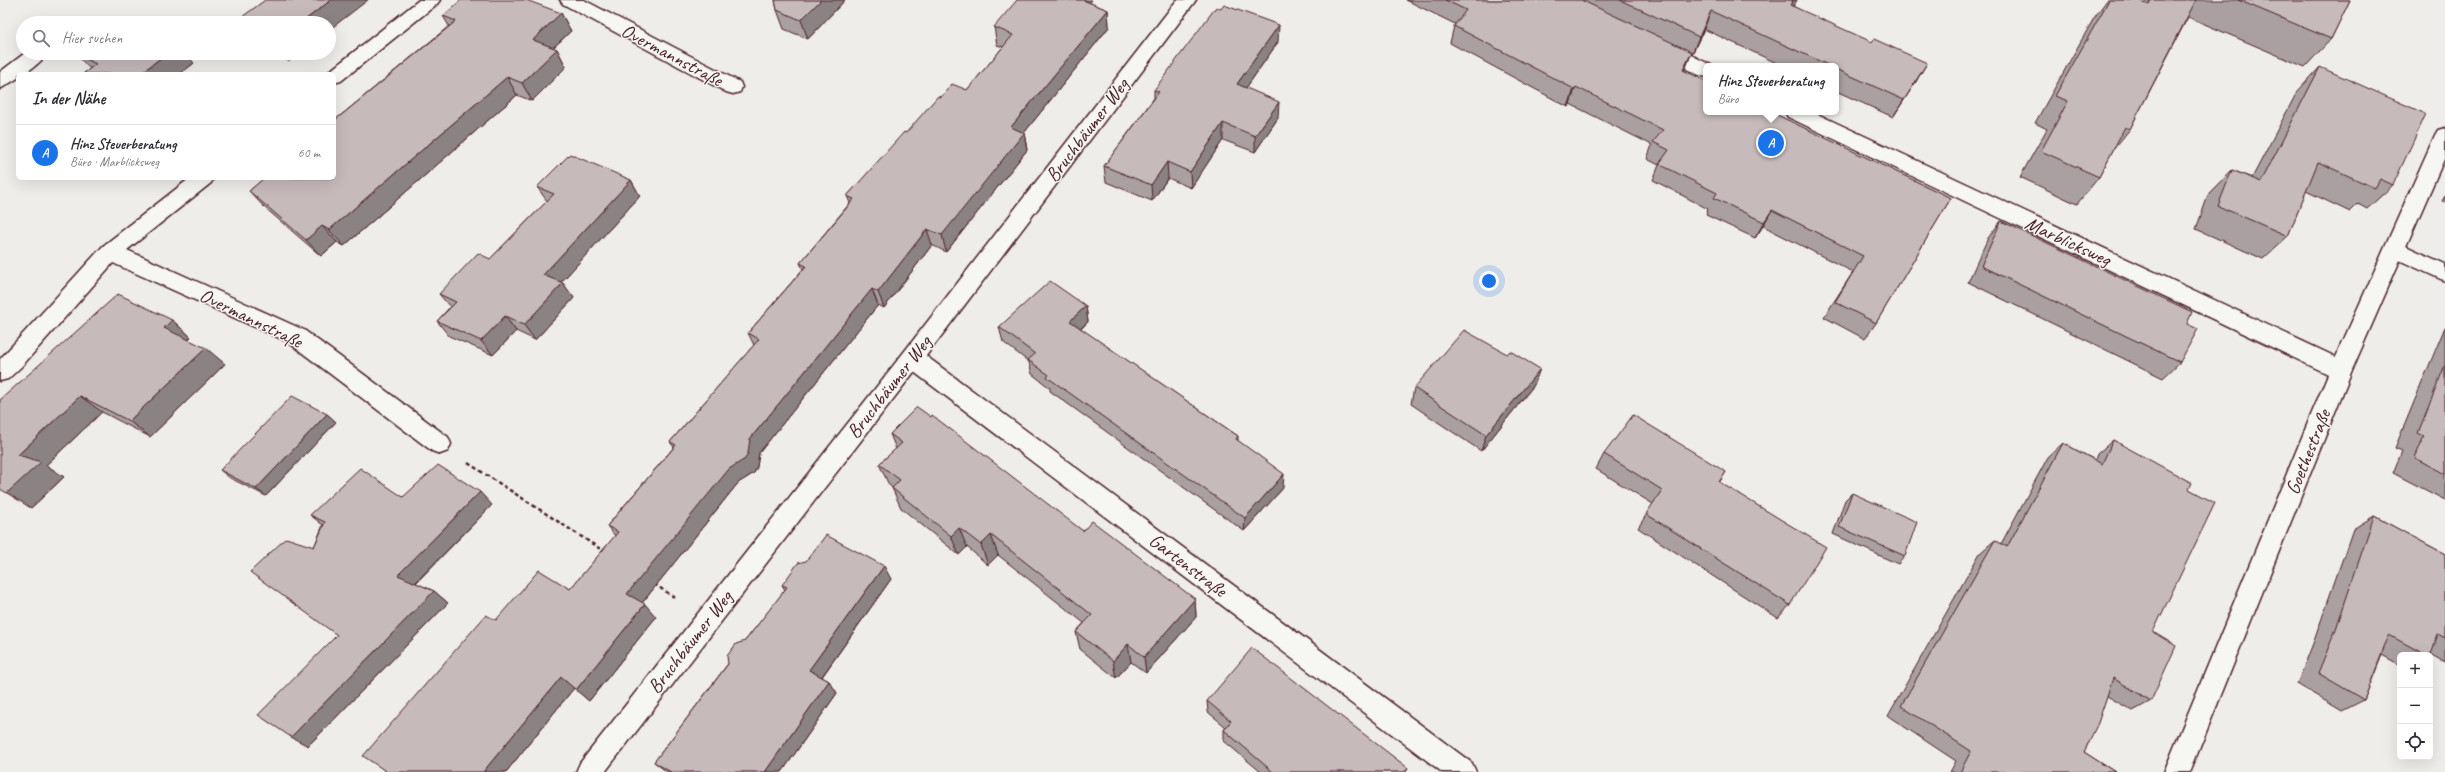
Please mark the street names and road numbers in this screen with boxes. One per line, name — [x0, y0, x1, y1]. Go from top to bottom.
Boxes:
street label: Overmannstraße — [617, 18, 728, 93]
street label: Bruchbäumer Weg — [1040, 72, 1135, 187]
street label: Marblicksweg — [2021, 210, 2116, 272]
street label: Overmannstraße — [195, 282, 308, 354]
street label: Bruchbäumer Weg — [841, 329, 938, 443]
street label: Goethestraße — [2280, 405, 2337, 498]
street label: Gartenstraße — [1144, 528, 1233, 603]
street label: Bruchbäumer Weg — [642, 584, 739, 698]

